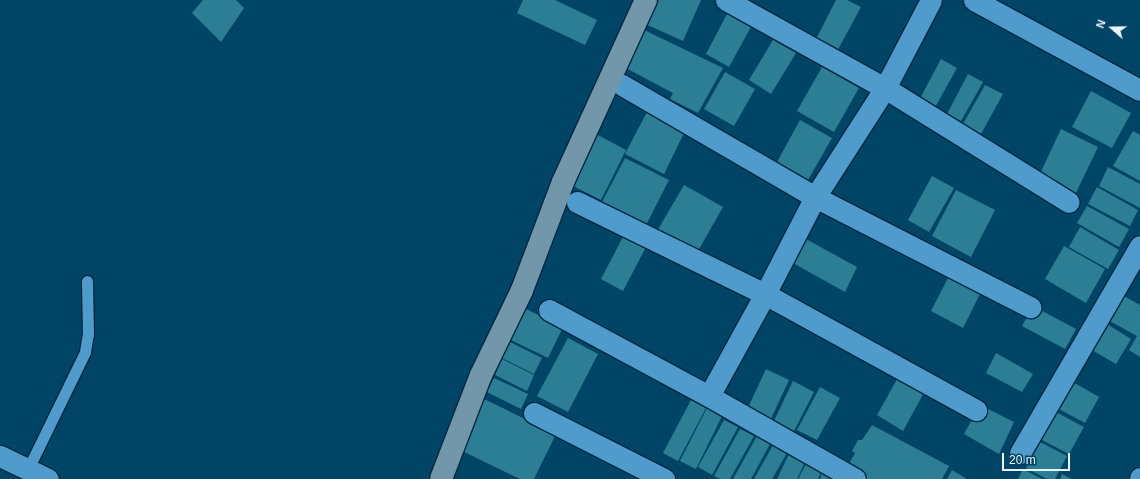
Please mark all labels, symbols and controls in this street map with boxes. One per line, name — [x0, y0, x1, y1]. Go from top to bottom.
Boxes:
north arrow — [1092, 8, 1132, 48]
text: N — [1094, 18, 1108, 30]
scale bar — [1004, 445, 1072, 471]
text: 20 m — [1009, 453, 1036, 467]

